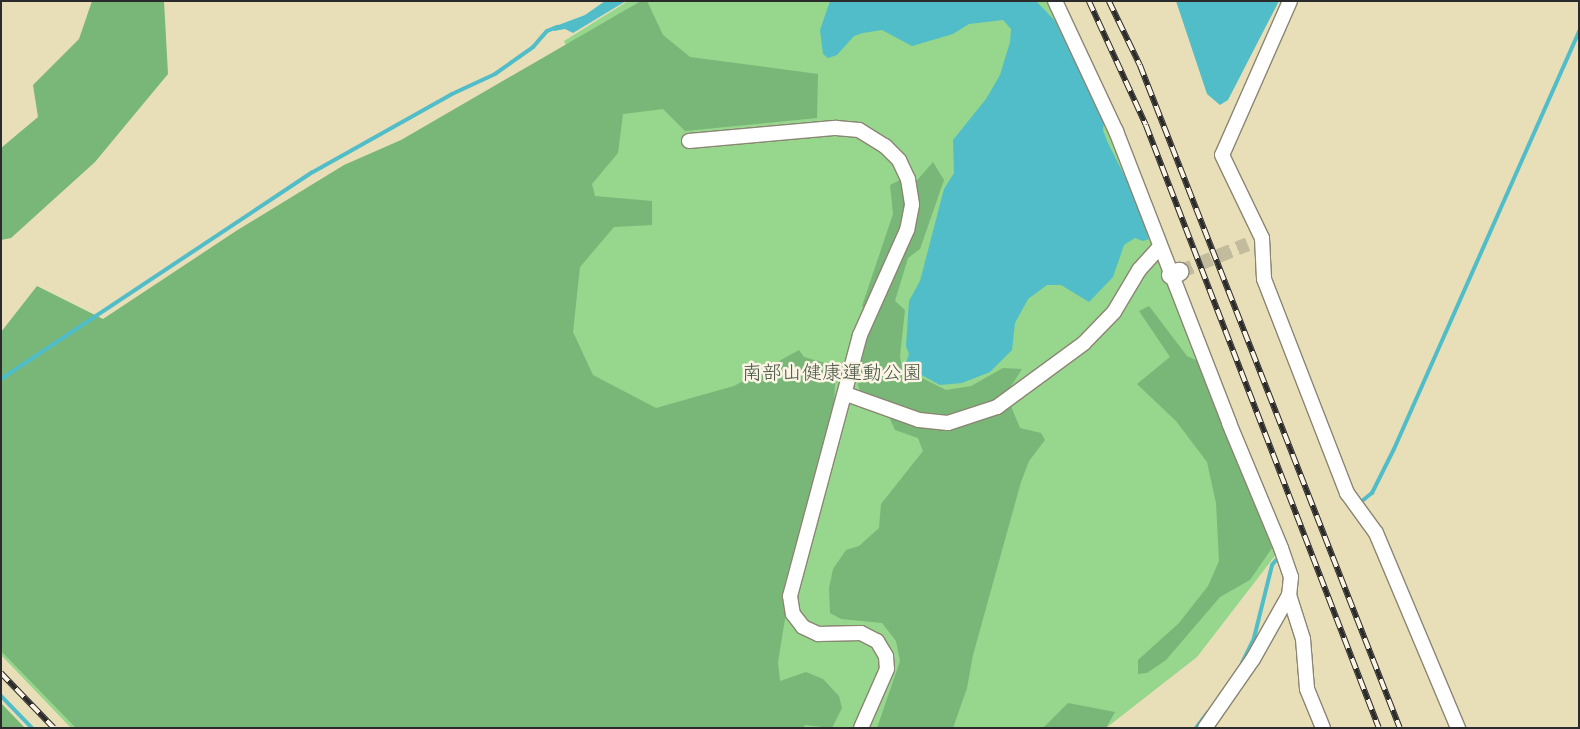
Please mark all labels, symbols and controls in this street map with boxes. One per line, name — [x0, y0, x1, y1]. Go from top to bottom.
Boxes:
park label: 南部山健康運動公園 — [742, 363, 922, 387]

